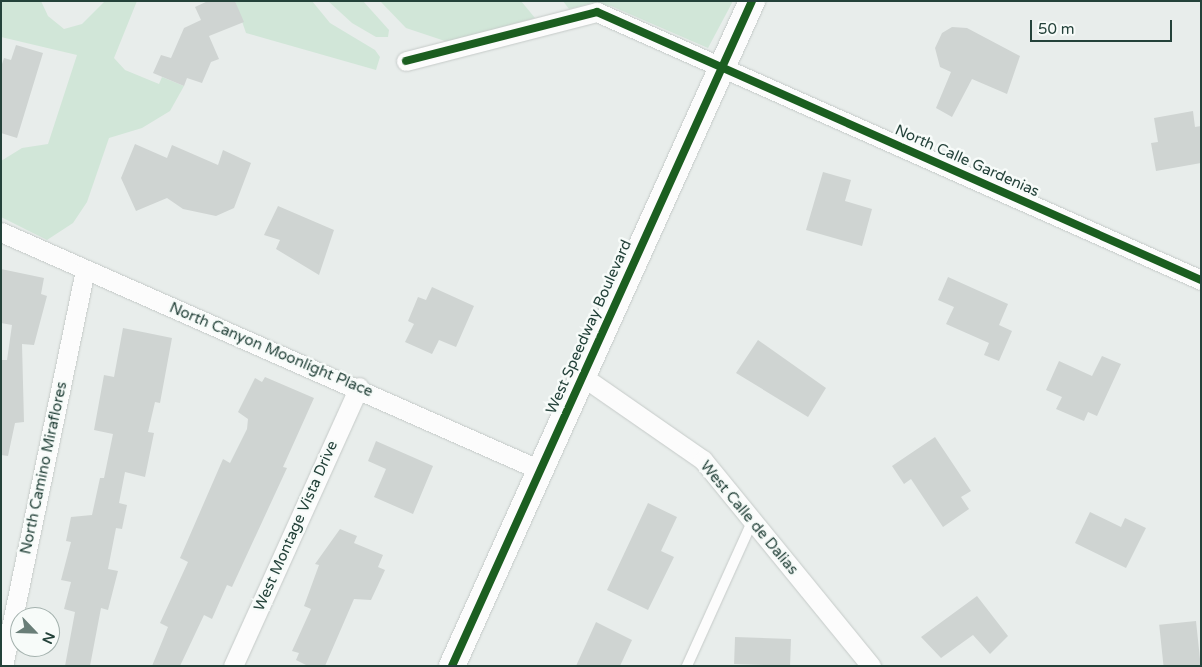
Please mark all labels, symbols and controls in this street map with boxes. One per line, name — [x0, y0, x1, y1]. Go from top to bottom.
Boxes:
scale bar — [1032, 10, 1174, 42]
text: 50 m — [1038, 20, 1075, 38]
street label: North Calle Gardenias — [892, 121, 1042, 201]
street label: West Speedway Boulevard — [542, 237, 636, 417]
street label: North Canyon Moonlight Place — [167, 299, 375, 401]
street label: North Camino Miraflores — [17, 380, 71, 556]
street label: West Montage Vista Drive — [250, 438, 342, 614]
street label: West Calle de Dalias — [696, 457, 802, 579]
north arrow — [10, 607, 60, 657]
text: N — [38, 629, 58, 646]

